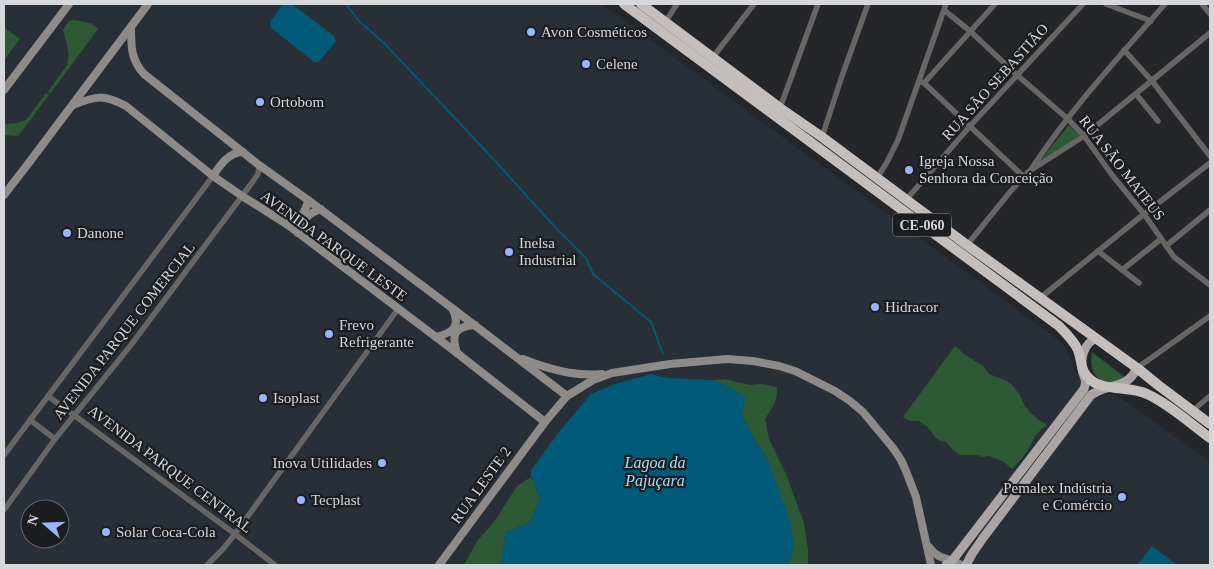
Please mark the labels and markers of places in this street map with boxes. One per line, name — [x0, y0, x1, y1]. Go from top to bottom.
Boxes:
place label: Avon Cosméticos — [541, 24, 647, 40]
marker: Avon Cosméticos — [525, 26, 537, 38]
place label: Celene — [596, 56, 638, 72]
marker: Celene — [580, 58, 592, 70]
place label: Ortobom — [270, 94, 324, 110]
marker: Ortobom — [254, 96, 266, 108]
place label: Igreja Nossa Senhora da Conceição — [919, 153, 1053, 186]
marker: Igreja Nossa Senhora da Conceição — [903, 164, 915, 176]
place label: Danone — [77, 225, 124, 241]
marker: Danone — [61, 227, 73, 239]
place label: Inelsa Industrial — [519, 235, 577, 268]
marker: Inelsa Industrial — [503, 246, 515, 258]
place label: Hidracor — [885, 299, 938, 315]
marker: Hidracor — [869, 301, 881, 313]
place label: Frevo Refrigerante — [339, 317, 414, 350]
marker: Frevo Refrigerante — [323, 328, 335, 340]
place label: Isoplast — [273, 390, 320, 406]
marker: Isoplast — [257, 392, 269, 404]
place label: Inova Utilidades — [272, 455, 372, 471]
marker: Inova Utilidades — [376, 457, 388, 469]
place label: Pemalex Indústria e Comércio — [1003, 480, 1112, 513]
marker: Pemalex Indústria e Comércio — [1116, 491, 1128, 503]
place label: Tecplast — [311, 492, 362, 508]
marker: Tecplast — [295, 494, 307, 506]
place label: Solar Coca-Cola — [116, 524, 216, 540]
marker: Solar Coca-Cola — [100, 526, 112, 538]

